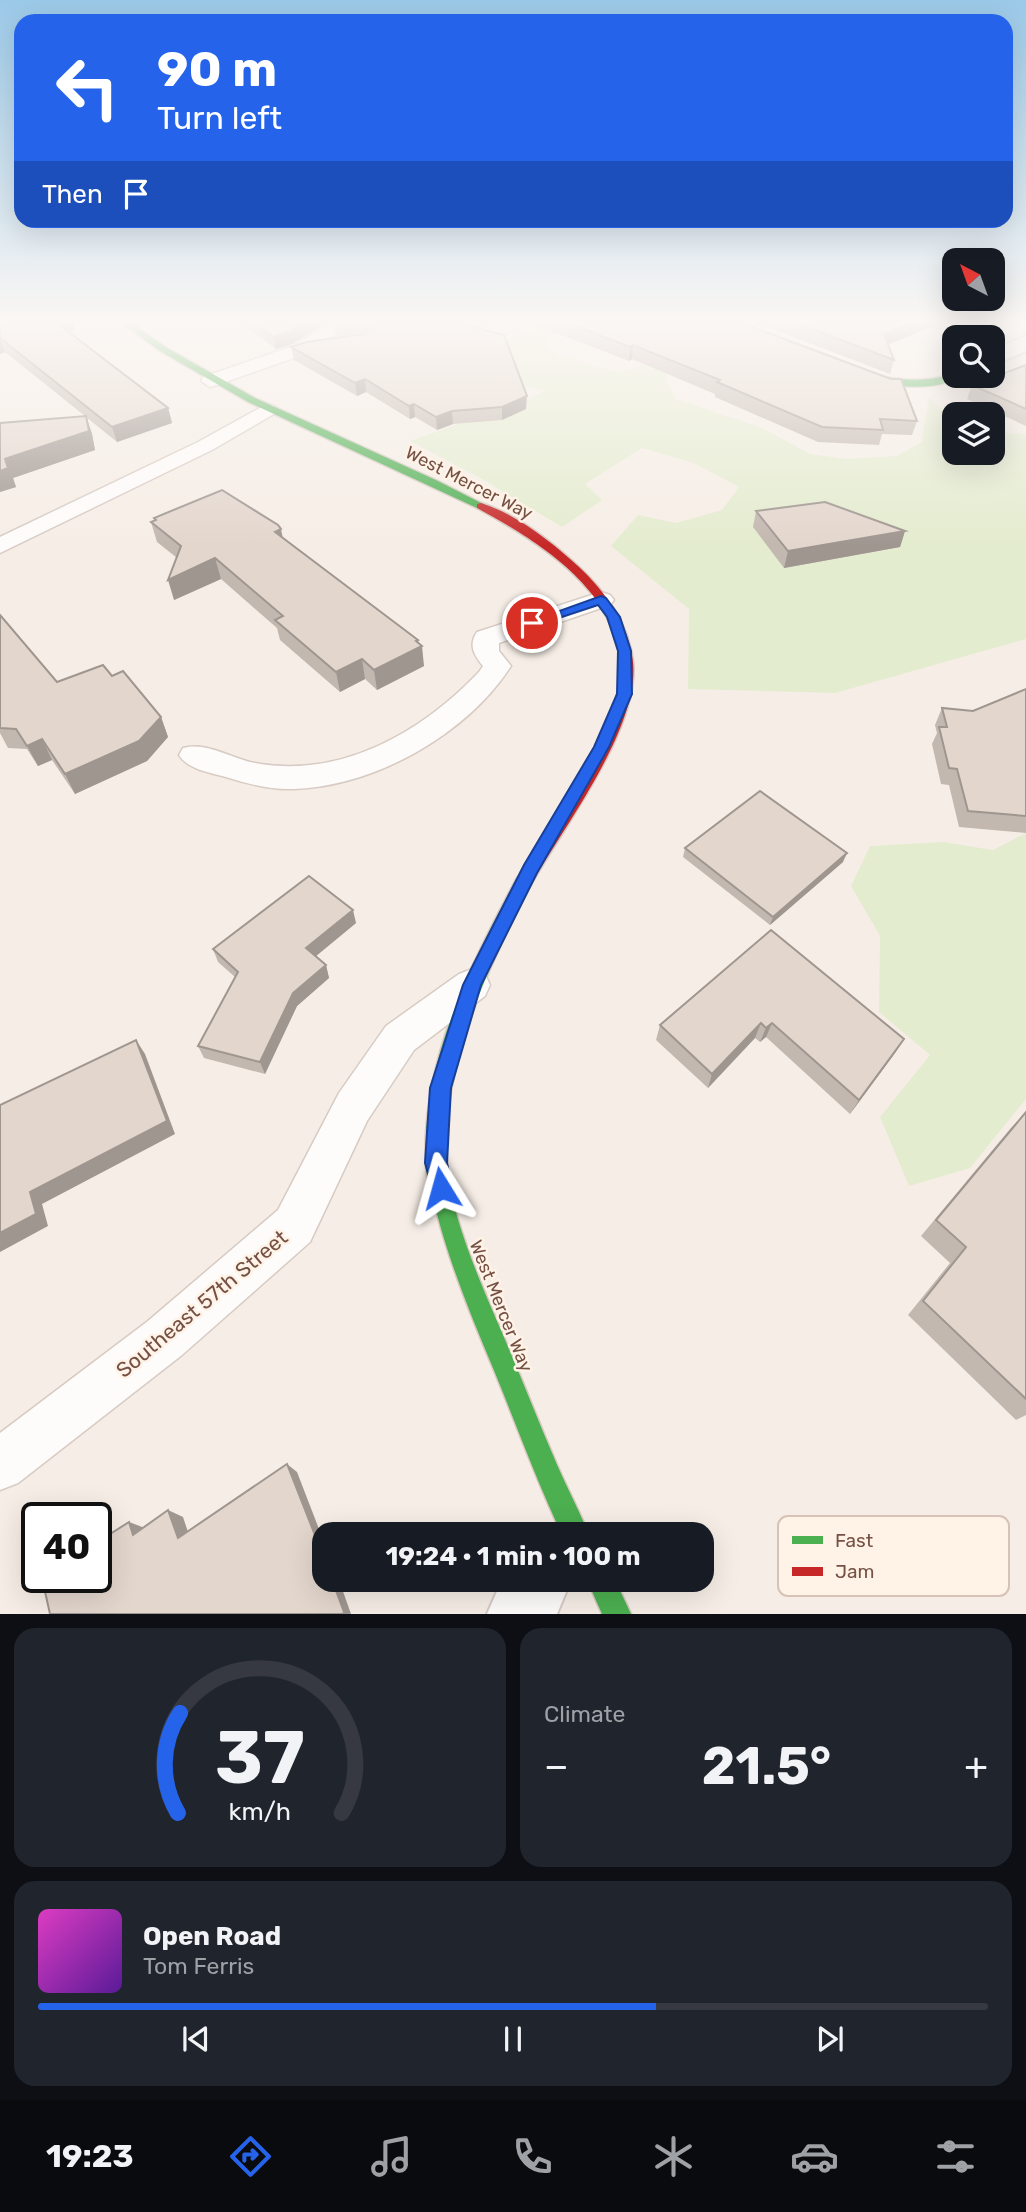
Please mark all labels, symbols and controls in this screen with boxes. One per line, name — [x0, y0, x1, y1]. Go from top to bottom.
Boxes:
text: 90 m — [157, 40, 277, 98]
icon: left — [42, 42, 133, 133]
text: Turn left — [157, 99, 282, 137]
icon: arrive — [117, 175, 155, 213]
text: Then — [42, 179, 103, 210]
north arrow — [942, 248, 1004, 312]
map controls — [942, 248, 1005, 465]
button: search — [942, 325, 1005, 388]
button: layers — [942, 402, 1005, 465]
street label: West Mercer Way — [402, 441, 536, 525]
pin — [502, 593, 562, 653]
icon: arrive — [513, 604, 551, 642]
position arrow — [404, 1151, 478, 1225]
street label: Southeast 57th Street — [111, 1225, 293, 1383]
street label: West Mercer Way — [465, 1237, 537, 1375]
speed limit sign: 40 — [21, 1502, 112, 1593]
legend — [778, 1516, 1009, 1596]
text: Fast — [835, 1529, 874, 1552]
text: 19:24 · 1 min · 100 m — [385, 1541, 641, 1572]
text: Jam — [835, 1560, 874, 1583]
text: Climate — [544, 1700, 625, 1728]
text: 37 — [215, 1716, 305, 1802]
text: 21.5° — [702, 1735, 831, 1797]
text: − — [544, 1743, 569, 1789]
text: + — [964, 1743, 988, 1789]
text: km/h — [229, 1797, 291, 1826]
text: Open Road — [143, 1921, 281, 1952]
text: Tom Ferris — [143, 1952, 254, 1980]
icon: previous — [177, 2020, 215, 2058]
icon: pause — [494, 2020, 532, 2058]
icon: next — [811, 2020, 849, 2058]
icon: directions — [226, 2132, 275, 2181]
icon: music — [367, 2132, 416, 2181]
icon: phone — [508, 2132, 557, 2181]
icon: climate — [649, 2132, 698, 2181]
icon: car — [790, 2132, 839, 2181]
icon: filters — [931, 2132, 980, 2181]
text: 19:23 — [46, 2137, 134, 2175]

